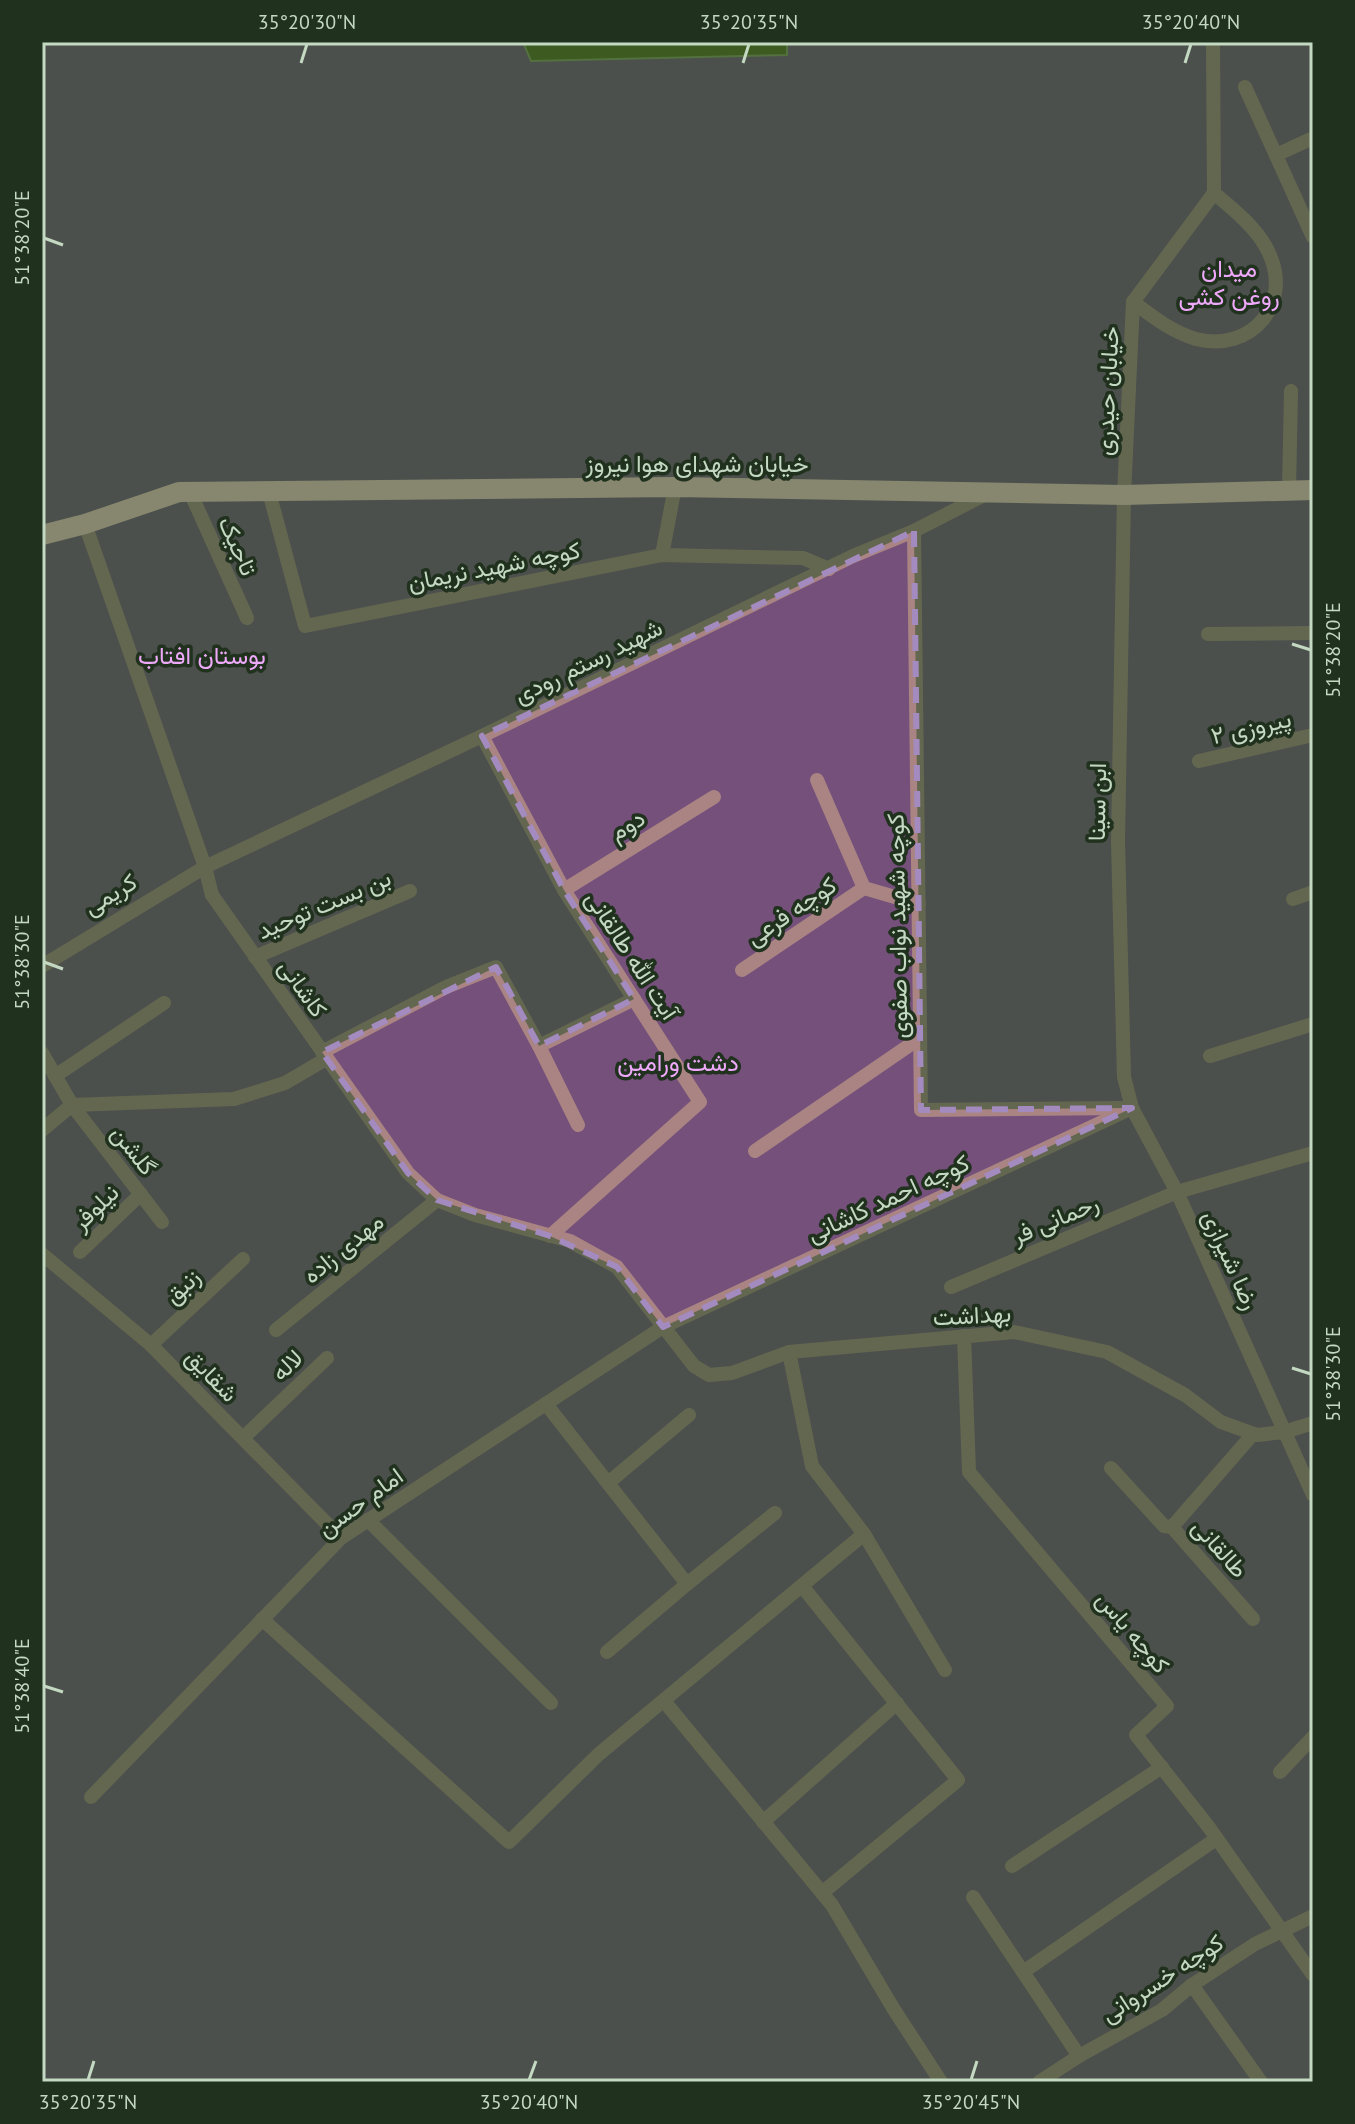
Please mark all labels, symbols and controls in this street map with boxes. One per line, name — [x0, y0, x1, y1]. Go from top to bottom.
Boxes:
text: 35°20'30"N — [258, 9, 356, 35]
text: 35°20'35"N — [700, 9, 798, 35]
text: 35°20'40"N — [1142, 9, 1240, 35]
text: 51°38'20"E — [9, 190, 35, 286]
park label: میدان روغن کشی — [1178, 253, 1280, 312]
street label: خیابان حیدری — [1088, 325, 1126, 457]
street label: خیابان شهدای هوا نیروز — [584, 448, 809, 479]
street label: تاجیک — [211, 512, 265, 580]
street label: کوچه شهید نریمان — [405, 534, 583, 599]
text: 51°38'20"E — [1320, 602, 1346, 698]
street label: شهید رستم رودی — [509, 612, 668, 711]
park label: بوستان افتاب — [138, 640, 266, 671]
street label: پیروزی ۲ — [1208, 703, 1294, 752]
street label: ابن سینا — [1081, 763, 1113, 841]
street label: دوم — [603, 802, 651, 849]
street label: کوچه شهید نواب صفوی — [880, 813, 915, 1039]
street label: بن بست توحید — [252, 862, 396, 946]
street label: کریمی — [78, 866, 142, 922]
street label: کوچه فرعی — [740, 869, 843, 953]
street label: آیت الله طالقانی — [579, 885, 687, 1027]
text: 51°38'30"E — [9, 914, 35, 1010]
street label: کاشانی — [272, 953, 334, 1023]
park label: دشت ورامین — [617, 1047, 739, 1078]
street label: گلشن — [105, 1118, 163, 1182]
street label: کوچه احمد کاشانی — [802, 1147, 974, 1250]
street label: نیلوفر — [64, 1177, 125, 1238]
street label: رحمانی فر — [1006, 1187, 1103, 1252]
street label: رضا شیرازی — [1195, 1205, 1267, 1315]
street label: مهدی زاده — [296, 1206, 390, 1290]
street label: زنبق — [157, 1261, 207, 1311]
street label: بهداشت — [932, 1297, 1012, 1333]
text: 51°38'30"E — [1320, 1326, 1346, 1422]
street label: شقایق — [179, 1342, 245, 1408]
street label: لاله — [264, 1342, 310, 1388]
street label: امام حسن — [311, 1460, 410, 1544]
street label: طالقانی — [1185, 1512, 1255, 1584]
street label: کوچه یاس — [1089, 1584, 1176, 1680]
text: 51°38'40"E — [9, 1638, 35, 1734]
street label: کوچه خسروانی — [1095, 1927, 1230, 2030]
text: 35°20'35"N — [39, 2089, 137, 2115]
text: 35°20'40"N — [480, 2089, 578, 2115]
text: 35°20'45"N — [922, 2089, 1020, 2115]

